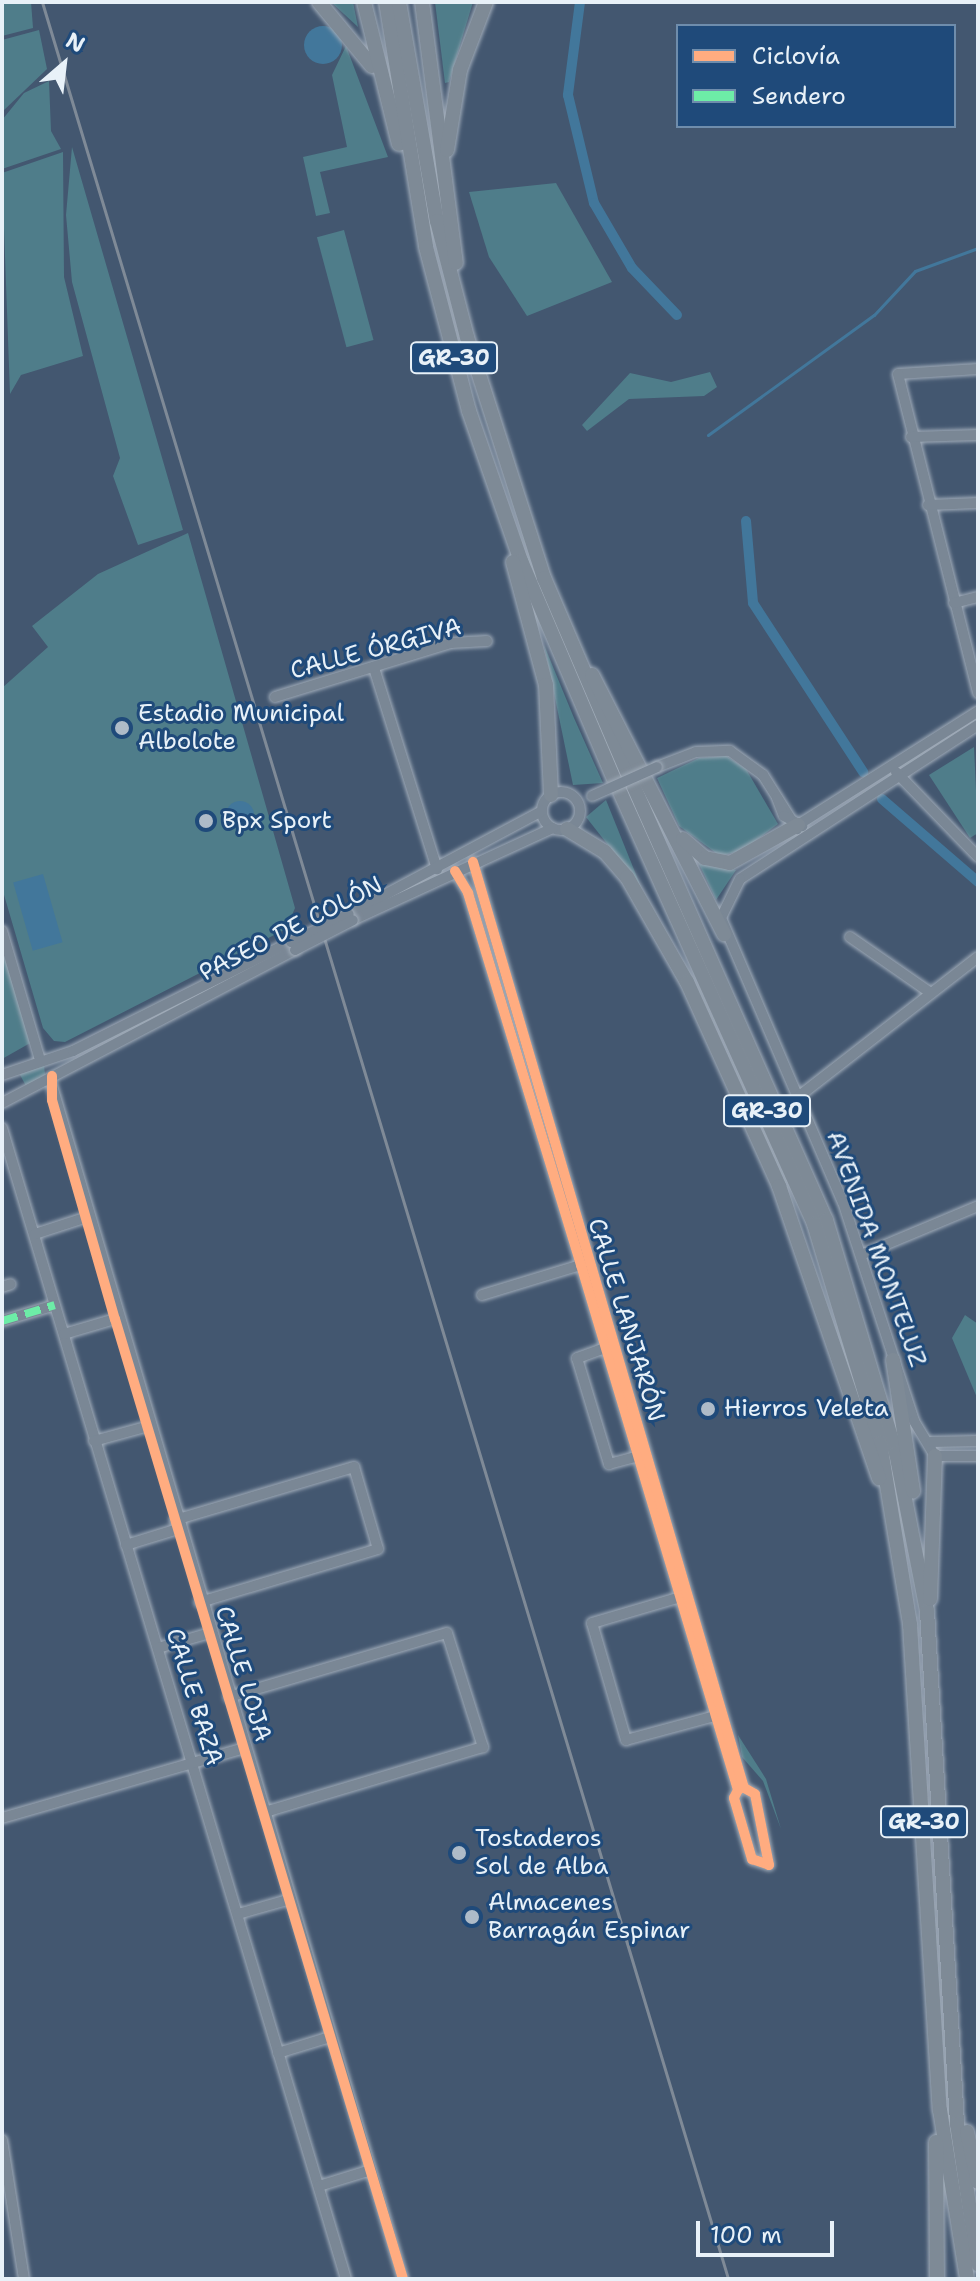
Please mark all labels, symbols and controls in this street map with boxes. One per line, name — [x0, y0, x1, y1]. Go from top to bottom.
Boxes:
north arrow — [24, 24, 104, 104]
legend — [676, 24, 956, 128]
text: N — [61, 25, 90, 59]
text: Ciclovía — [752, 40, 840, 72]
text: Sendero — [752, 80, 846, 112]
road number: GR-30 — [410, 340, 498, 376]
street label: CALLE ÓRGIVA — [287, 612, 465, 686]
place label: Estadio Municipal Albolote — [138, 700, 344, 756]
marker: Estadio Municipal Albolote — [113, 719, 131, 737]
place label: Bpx Sport — [222, 807, 332, 835]
marker: Bpx Sport — [197, 812, 215, 830]
street label: PASEO DE COLÓN — [195, 870, 387, 988]
road number: GR-30 — [723, 1093, 811, 1129]
street label: AVENIDA MONTELUZ — [820, 1127, 932, 1371]
street label: CALLE LANJARÓN — [581, 1215, 671, 1425]
place label: Hierros Veleta — [724, 1395, 889, 1423]
marker: Hierros Veleta — [699, 1400, 717, 1418]
street label: CALLE LOJA — [209, 1603, 277, 1745]
street label: CALLE BAZA — [159, 1625, 229, 1769]
road number: GR-30 — [880, 1804, 968, 1840]
place label: Tostaderos Sol de Alba — [475, 1825, 608, 1881]
marker: Tostaderos Sol de Alba — [450, 1844, 468, 1862]
place label: Almacenes Barragán Espinar — [488, 1889, 690, 1945]
marker: Almacenes Barragán Espinar — [463, 1908, 481, 1926]
scale bar — [700, 2205, 838, 2255]
text: 100 m — [710, 2219, 782, 2251]

